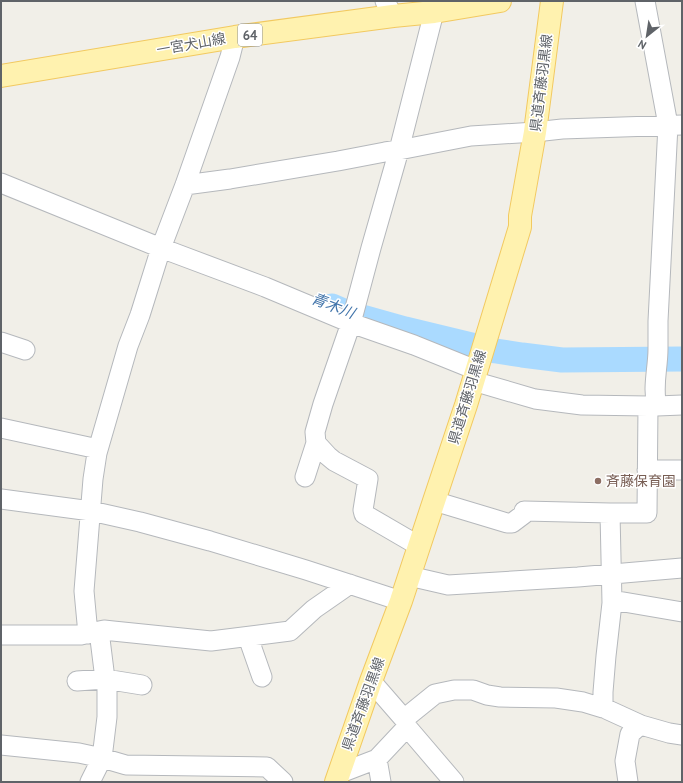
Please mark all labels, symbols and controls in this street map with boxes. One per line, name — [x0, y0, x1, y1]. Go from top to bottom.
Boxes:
north arrow — [627, 16, 667, 56]
road number: 64 — [238, 24, 262, 46]
street label: 一宮犬山線 — [155, 29, 227, 59]
street label: 県道斉藤羽黒線 — [526, 33, 556, 133]
text: N — [635, 37, 649, 53]
water label: 青木川 — [309, 289, 359, 323]
street label: 県道斉藤羽黒線 — [444, 348, 490, 446]
place label: 斉藤保育園 — [606, 472, 676, 490]
marker: 斉藤保育園 — [593, 476, 603, 486]
street label: 県道斉藤羽黒線 — [338, 655, 388, 753]

